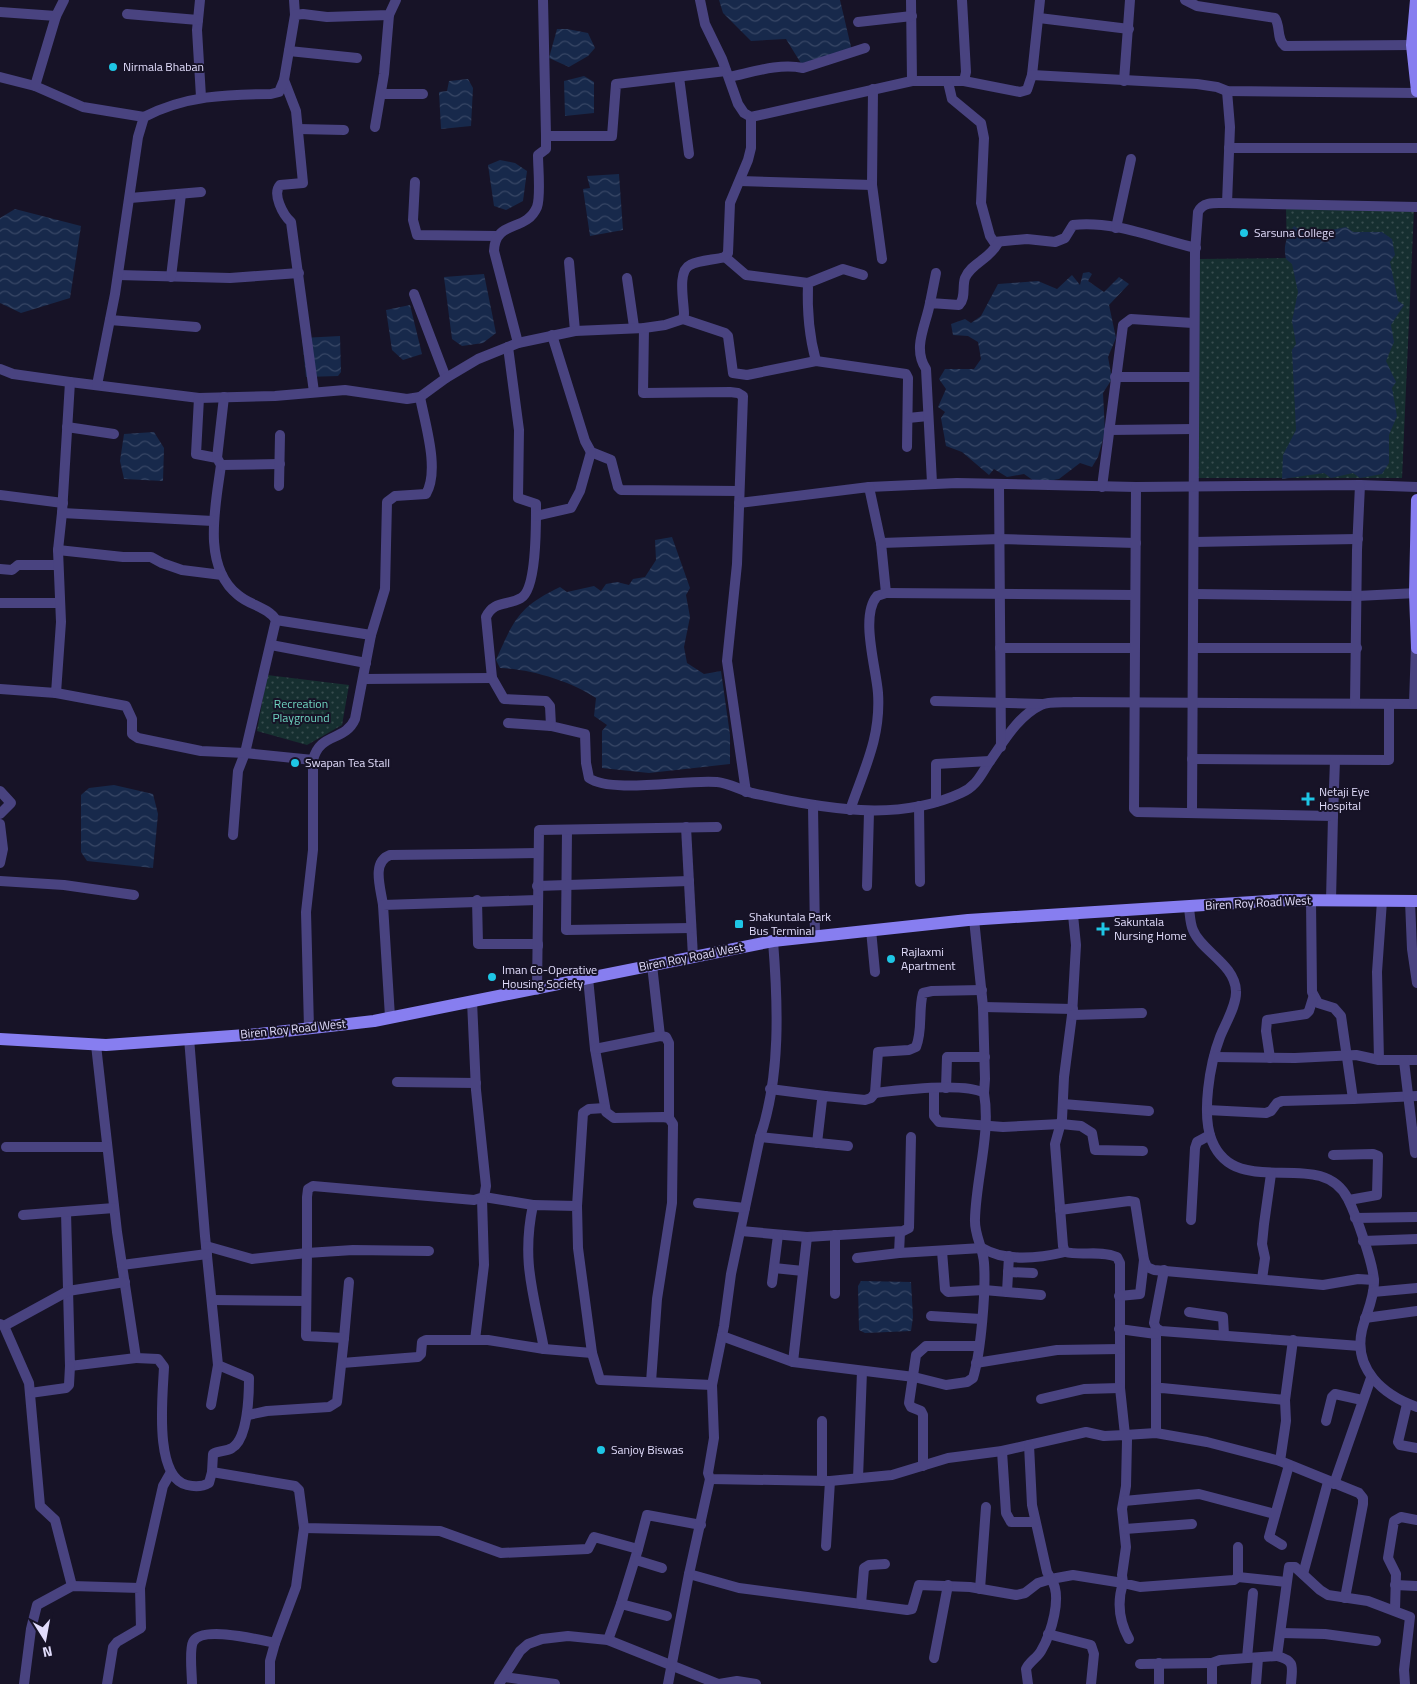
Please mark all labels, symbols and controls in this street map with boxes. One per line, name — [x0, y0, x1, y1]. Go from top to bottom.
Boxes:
place label: Nirmala Bhaban — [123, 57, 204, 76]
marker: Nirmala Bhaban — [107, 61, 119, 73]
place label: Sarsuna College — [1254, 223, 1334, 242]
marker: Sarsuna College — [1238, 227, 1250, 239]
park label: Recreation Playground — [272, 694, 330, 727]
place label: Swapan Tea Stall — [305, 753, 390, 772]
marker: Swapan Tea Stall — [289, 757, 301, 769]
place label: Netaji Eye Hospital — [1319, 782, 1369, 815]
marker: Netaji Eye Hospital — [1301, 792, 1315, 806]
street label: Biren Roy Road West — [1205, 890, 1312, 915]
place label: Shakuntala Park Bus Terminal — [749, 907, 831, 940]
place label: Sakuntala Nursing Home — [1114, 912, 1187, 945]
marker: Shakuntala Park Bus Terminal — [733, 918, 745, 930]
marker: Sakuntala Nursing Home — [1096, 922, 1110, 936]
street label: Biren Roy Road West — [637, 937, 746, 976]
place label: Rajlaxmi Apartment — [901, 942, 956, 975]
marker: Rajlaxmi Apartment — [885, 953, 897, 965]
place label: Iman Co-Operative Housing Society — [502, 960, 597, 993]
marker: Iman Co-Operative Housing Society — [486, 971, 498, 983]
street label: Biren Roy Road West — [239, 1013, 347, 1043]
place label: Sanjoy Biswas — [611, 1440, 684, 1459]
marker: Sanjoy Biswas — [595, 1444, 607, 1456]
north arrow — [20, 1614, 70, 1664]
text: N — [41, 1641, 54, 1663]

